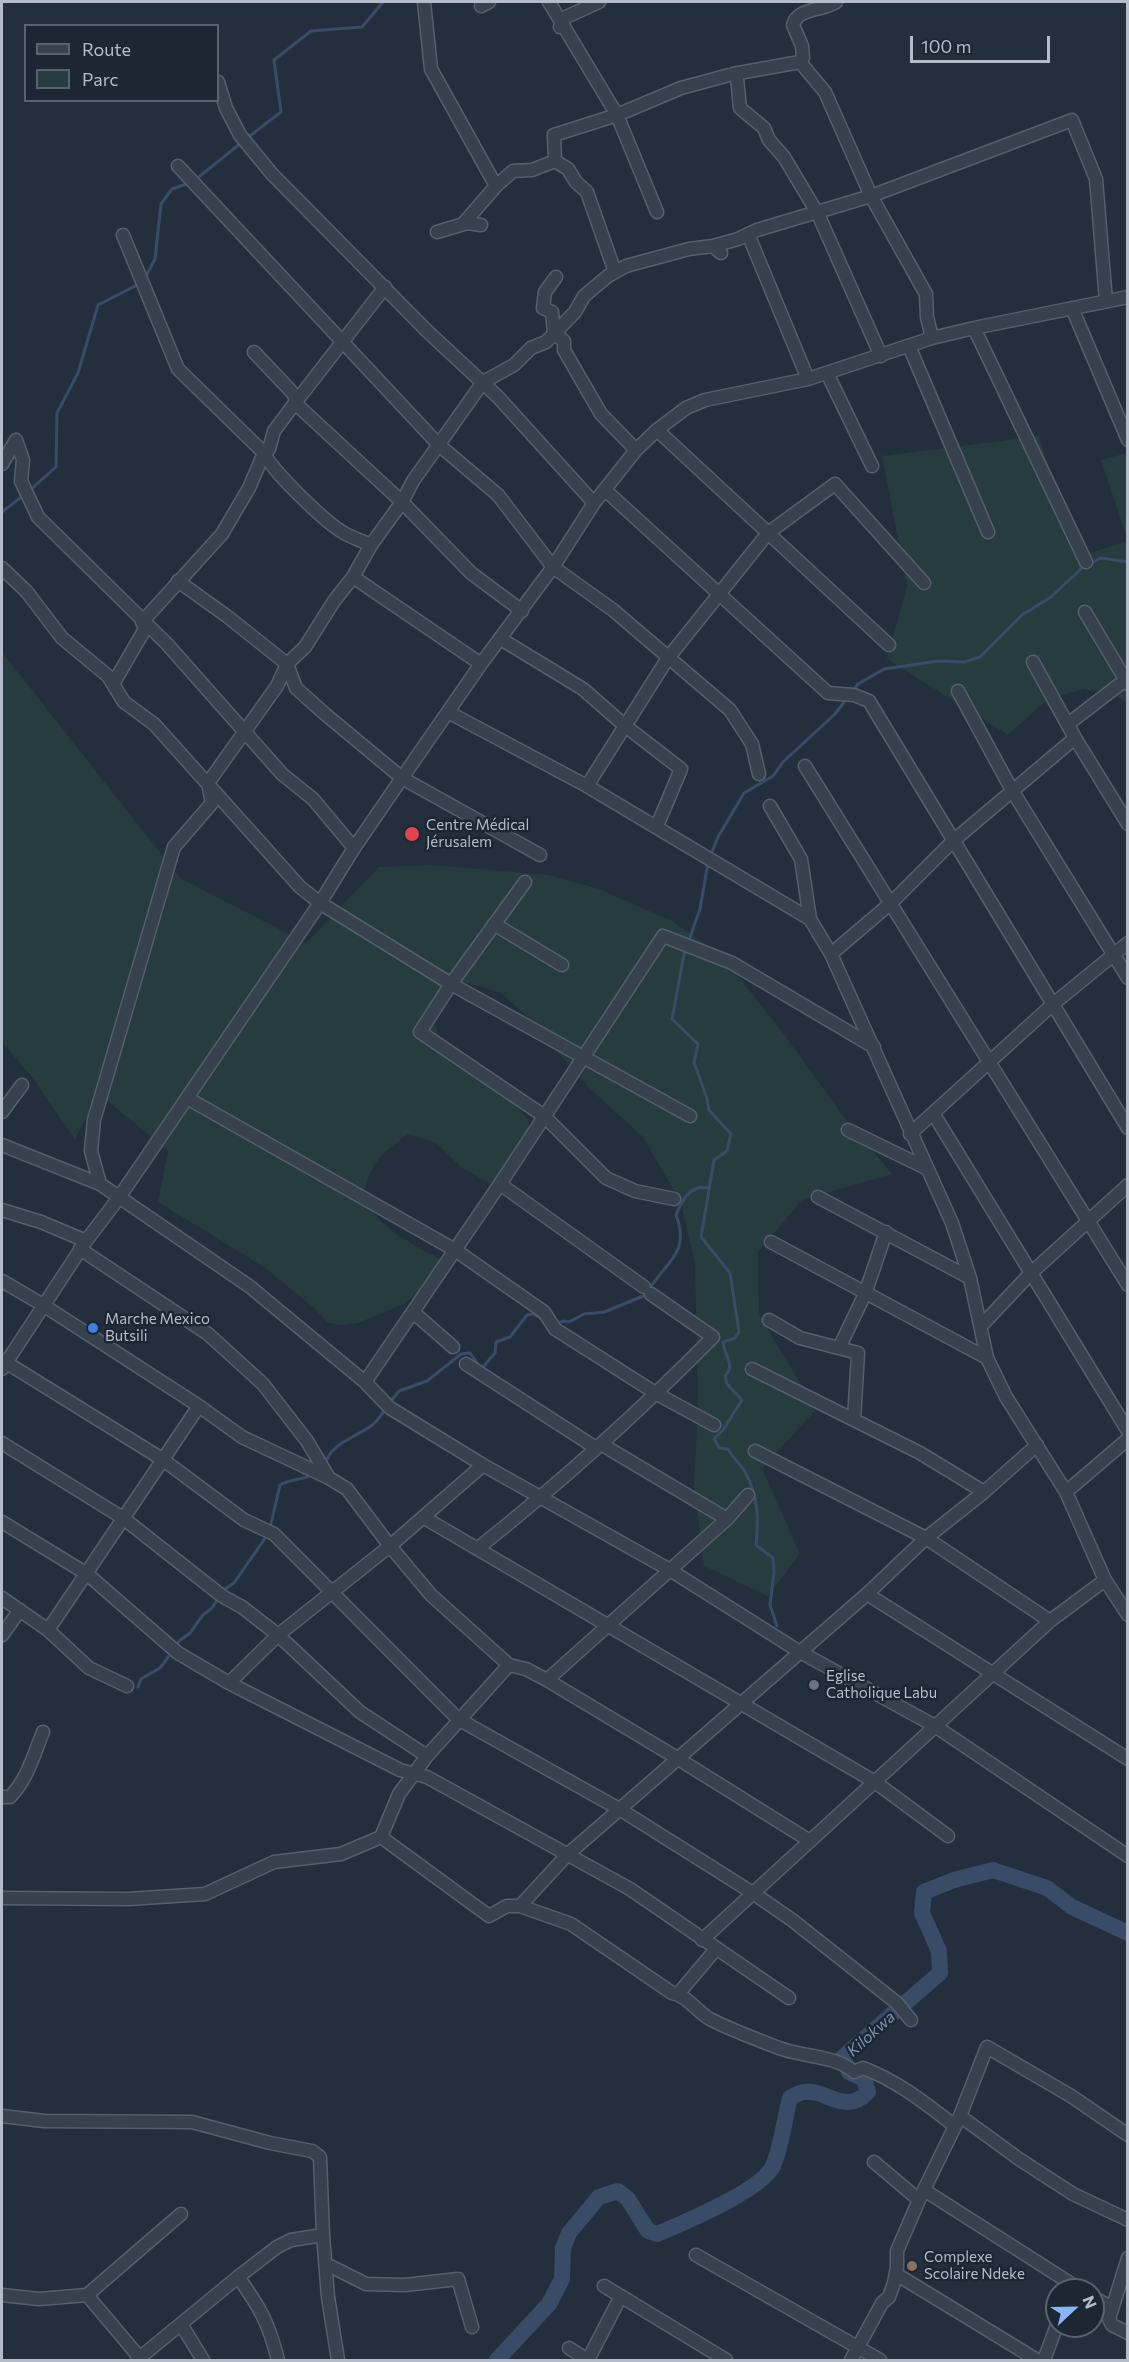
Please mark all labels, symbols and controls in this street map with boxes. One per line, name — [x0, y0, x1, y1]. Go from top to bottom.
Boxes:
legend — [24, 24, 219, 102]
scale bar — [913, 24, 1052, 62]
text: 100 m — [921, 35, 971, 57]
text: Route — [82, 38, 131, 60]
text: Parc — [82, 68, 119, 90]
place label: Centre Médical Jérusalem — [426, 816, 529, 851]
marker: Centre Médical Jérusalem — [403, 825, 421, 843]
place label: Marche Mexico Butsili — [105, 1310, 210, 1345]
marker: Marche Mexico Butsili — [86, 1321, 100, 1335]
place label: Eglise Catholique Labu — [826, 1667, 937, 1702]
marker: Eglise Catholique Labu — [807, 1678, 821, 1692]
water label: Kilokwa — [843, 2007, 899, 2061]
place label: Complexe Scolaire Ndeke — [924, 2248, 1025, 2283]
marker: Complexe Scolaire Ndeke — [905, 2259, 919, 2273]
north arrow — [1045, 2278, 1105, 2338]
text: N — [1079, 2293, 1101, 2311]

